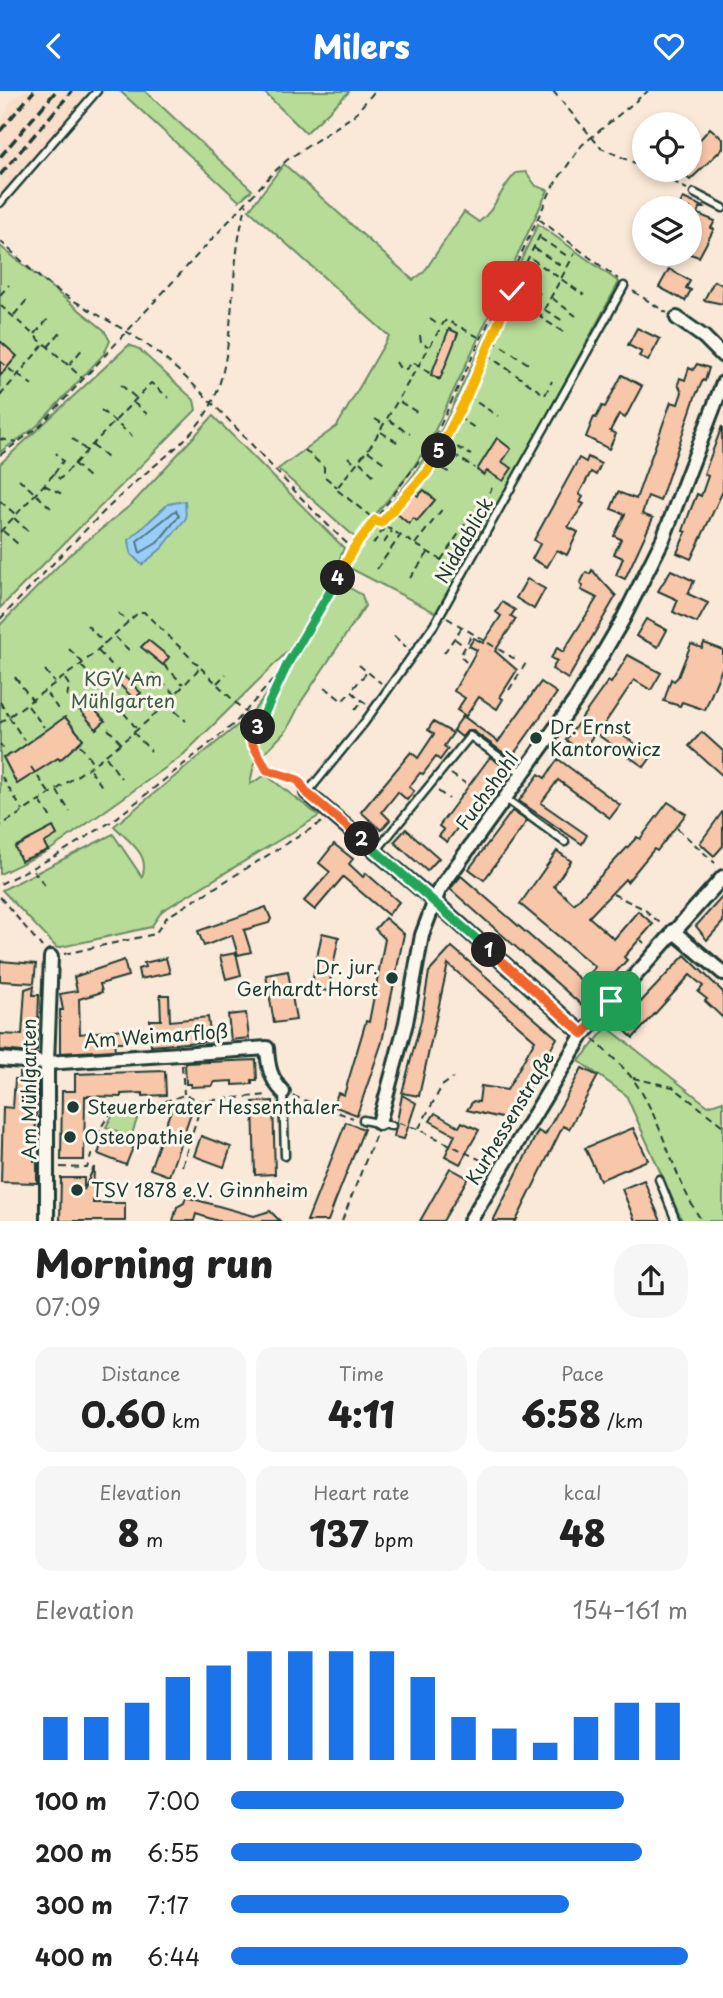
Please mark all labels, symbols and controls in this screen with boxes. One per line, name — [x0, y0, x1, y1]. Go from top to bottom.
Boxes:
text: Milers — [313, 22, 410, 70]
icon: back — [35, 27, 73, 65]
icon: heart — [650, 27, 688, 65]
map controls — [632, 112, 702, 266]
button: locate — [632, 112, 702, 182]
button: layers — [632, 196, 702, 266]
pin — [482, 261, 542, 321]
icon: check — [493, 272, 531, 310]
pin: 5 — [422, 433, 457, 469]
text: 5 — [432, 436, 445, 464]
street label: Niddablick — [427, 491, 499, 588]
pin: 4 — [320, 561, 356, 595]
text: 4 — [331, 563, 344, 591]
park label: KGV Am Mühlgarten — [71, 664, 175, 714]
pin: 3 — [240, 709, 276, 745]
text: 3 — [251, 712, 264, 740]
place label: Dr. Ernst Kantorowicz — [550, 712, 661, 762]
marker: Dr. Ernst Kantorowicz — [528, 730, 544, 746]
street label: Fuchshohl — [448, 745, 524, 835]
pin: 2 — [344, 821, 380, 857]
text: 2 — [355, 824, 368, 852]
pin: 1 — [472, 933, 506, 967]
text: 1 — [484, 935, 493, 963]
place label: Dr. jur. Gerhardt Horst — [237, 952, 378, 1002]
marker: Dr. jur. Gerhardt Horst — [384, 970, 400, 986]
pin — [581, 971, 641, 1031]
icon: arrive — [592, 982, 630, 1020]
street label: Am Weimarfloß — [83, 1016, 229, 1054]
street label: Am Mühlgarten — [14, 1018, 42, 1160]
street label: Kurhessenstraße — [458, 1045, 560, 1190]
place label: Steuerberater Hessenthaler — [87, 1092, 340, 1120]
marker: Steuerberater Hessenthaler — [65, 1099, 81, 1115]
place label: Osteopathie — [84, 1122, 193, 1150]
marker: Osteopathie — [62, 1129, 78, 1145]
place label: TSV 1878 e.V. Ginnheim — [91, 1175, 308, 1203]
marker: TSV 1878 e.V. Ginnheim — [69, 1182, 85, 1198]
text: Morning run — [35, 1234, 273, 1291]
button: share — [614, 1244, 688, 1318]
text: 07:09 — [35, 1289, 101, 1324]
text: Distance — [101, 1359, 180, 1387]
text: Time — [339, 1359, 384, 1387]
text: Pace — [561, 1359, 604, 1387]
text: 0.60 — [81, 1387, 166, 1440]
text: 4:11 — [328, 1387, 395, 1440]
text: 6:58 — [522, 1387, 601, 1440]
text: km — [166, 1406, 200, 1434]
text: /km — [601, 1406, 643, 1434]
text: Elevation — [100, 1478, 181, 1506]
text: Heart rate — [314, 1478, 409, 1506]
text: kcal — [564, 1478, 601, 1506]
text: 8 — [118, 1506, 140, 1559]
text: 137 — [309, 1506, 368, 1559]
text: 48 — [559, 1506, 606, 1559]
text: m — [140, 1525, 163, 1553]
text: bpm — [368, 1525, 414, 1553]
text: Elevation — [35, 1592, 134, 1627]
text: 154–161 m — [573, 1592, 688, 1627]
text: 100 m — [35, 1783, 107, 1818]
text: 7:00 — [147, 1783, 200, 1818]
text: 200 m — [35, 1835, 112, 1870]
text: 6:55 — [147, 1835, 199, 1870]
text: 300 m — [35, 1887, 113, 1922]
text: 7:17 — [147, 1887, 189, 1922]
text: 400 m — [35, 1939, 113, 1974]
text: 6:44 — [147, 1939, 200, 1974]

